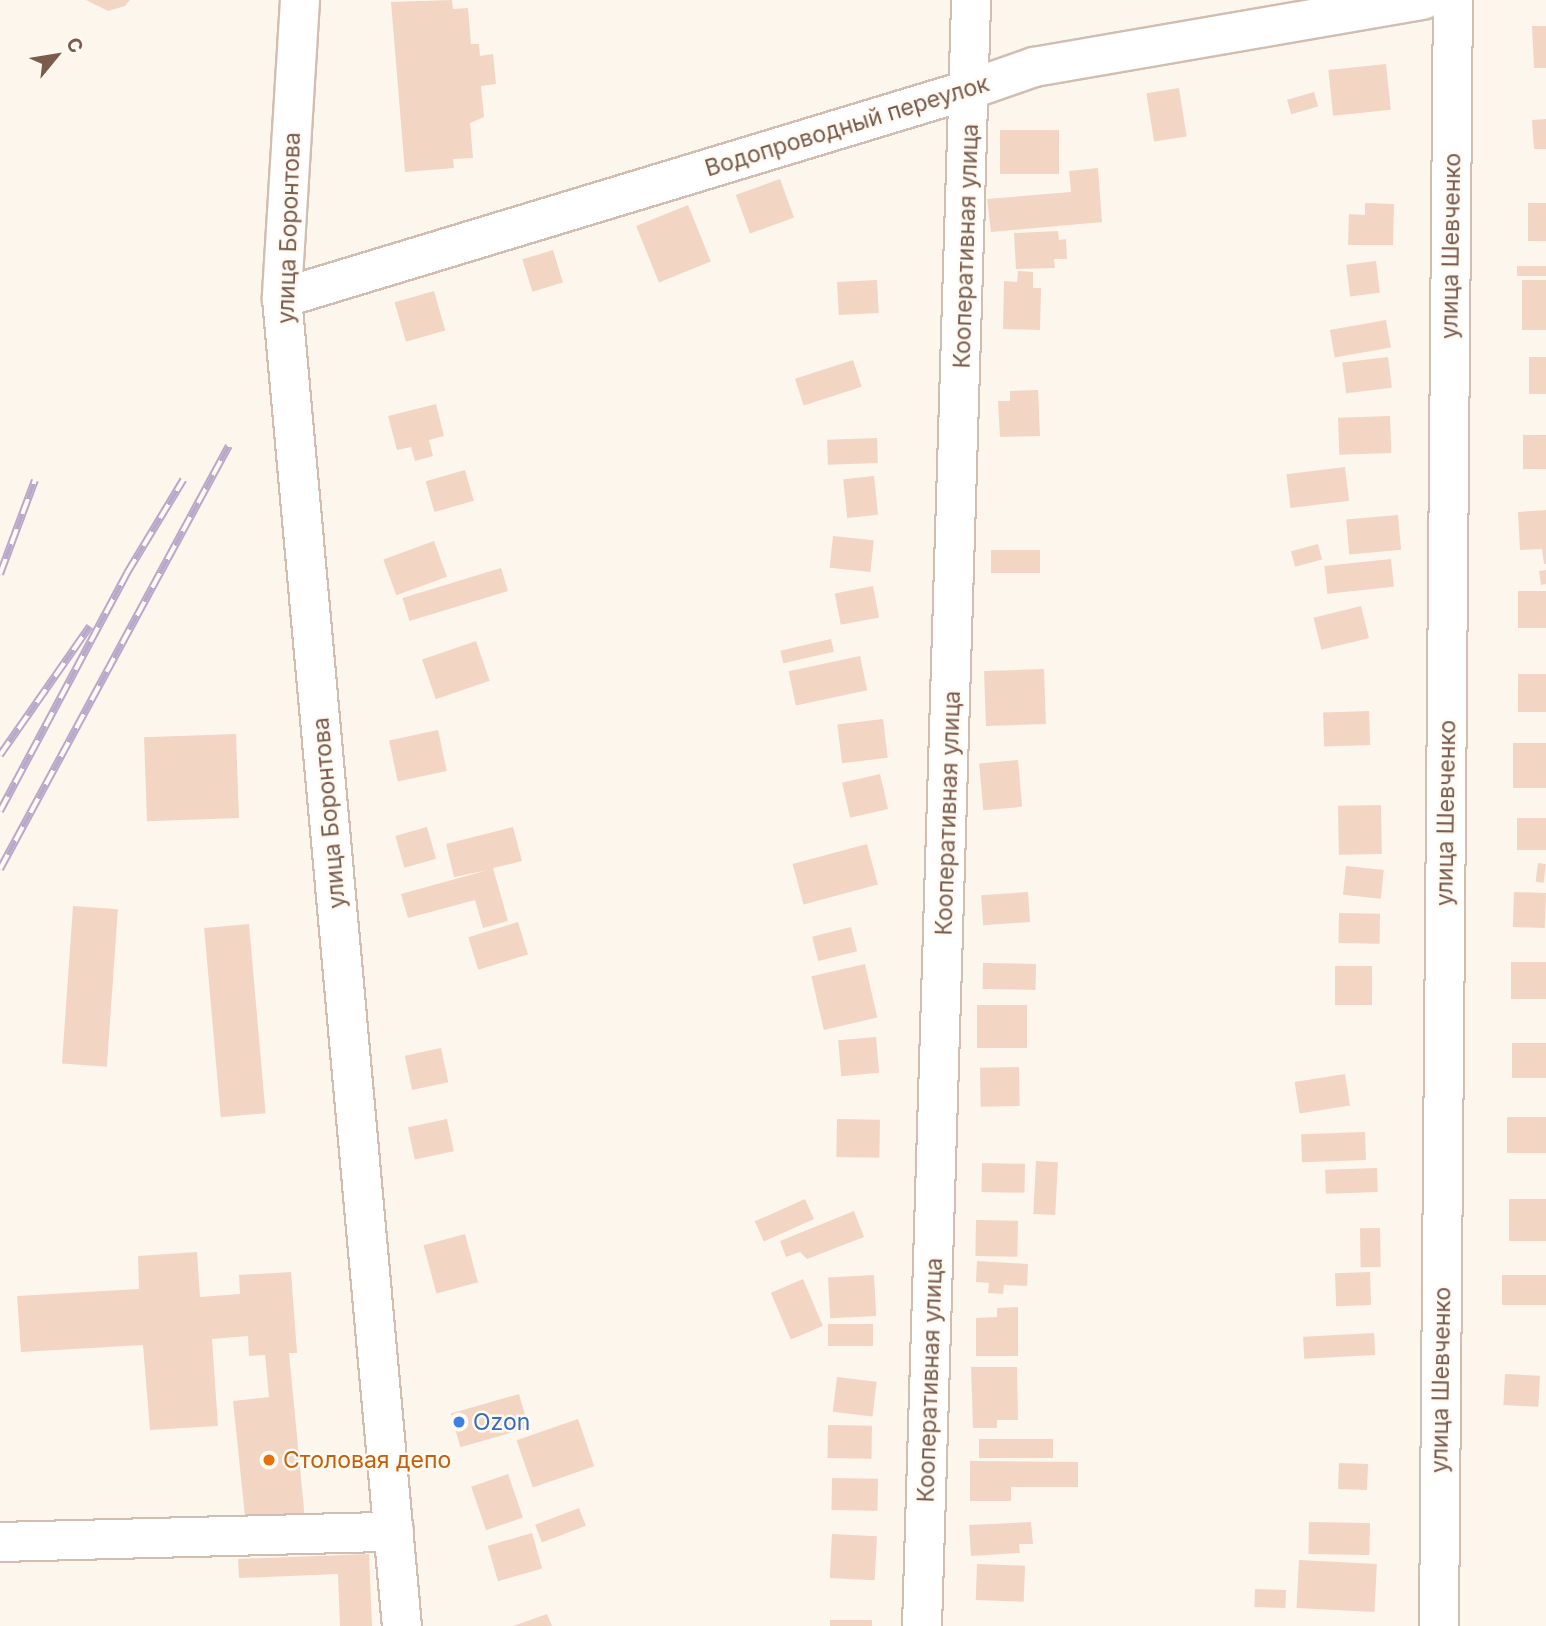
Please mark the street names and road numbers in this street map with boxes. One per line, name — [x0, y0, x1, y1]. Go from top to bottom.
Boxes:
street label: Водопроводный переулок — [702, 70, 992, 182]
street label: Кооперативная улица — [948, 123, 984, 369]
street label: улица Боронтова — [272, 132, 306, 324]
street label: улица Шевченко — [1436, 153, 1466, 339]
street label: Кооперативная улица — [930, 690, 966, 936]
street label: улица Боронтова — [307, 716, 351, 910]
street label: улица Шевченко — [1431, 720, 1461, 906]
street label: Кооперативная улица — [912, 1257, 948, 1503]
street label: улица Шевченко — [1426, 1287, 1456, 1473]

